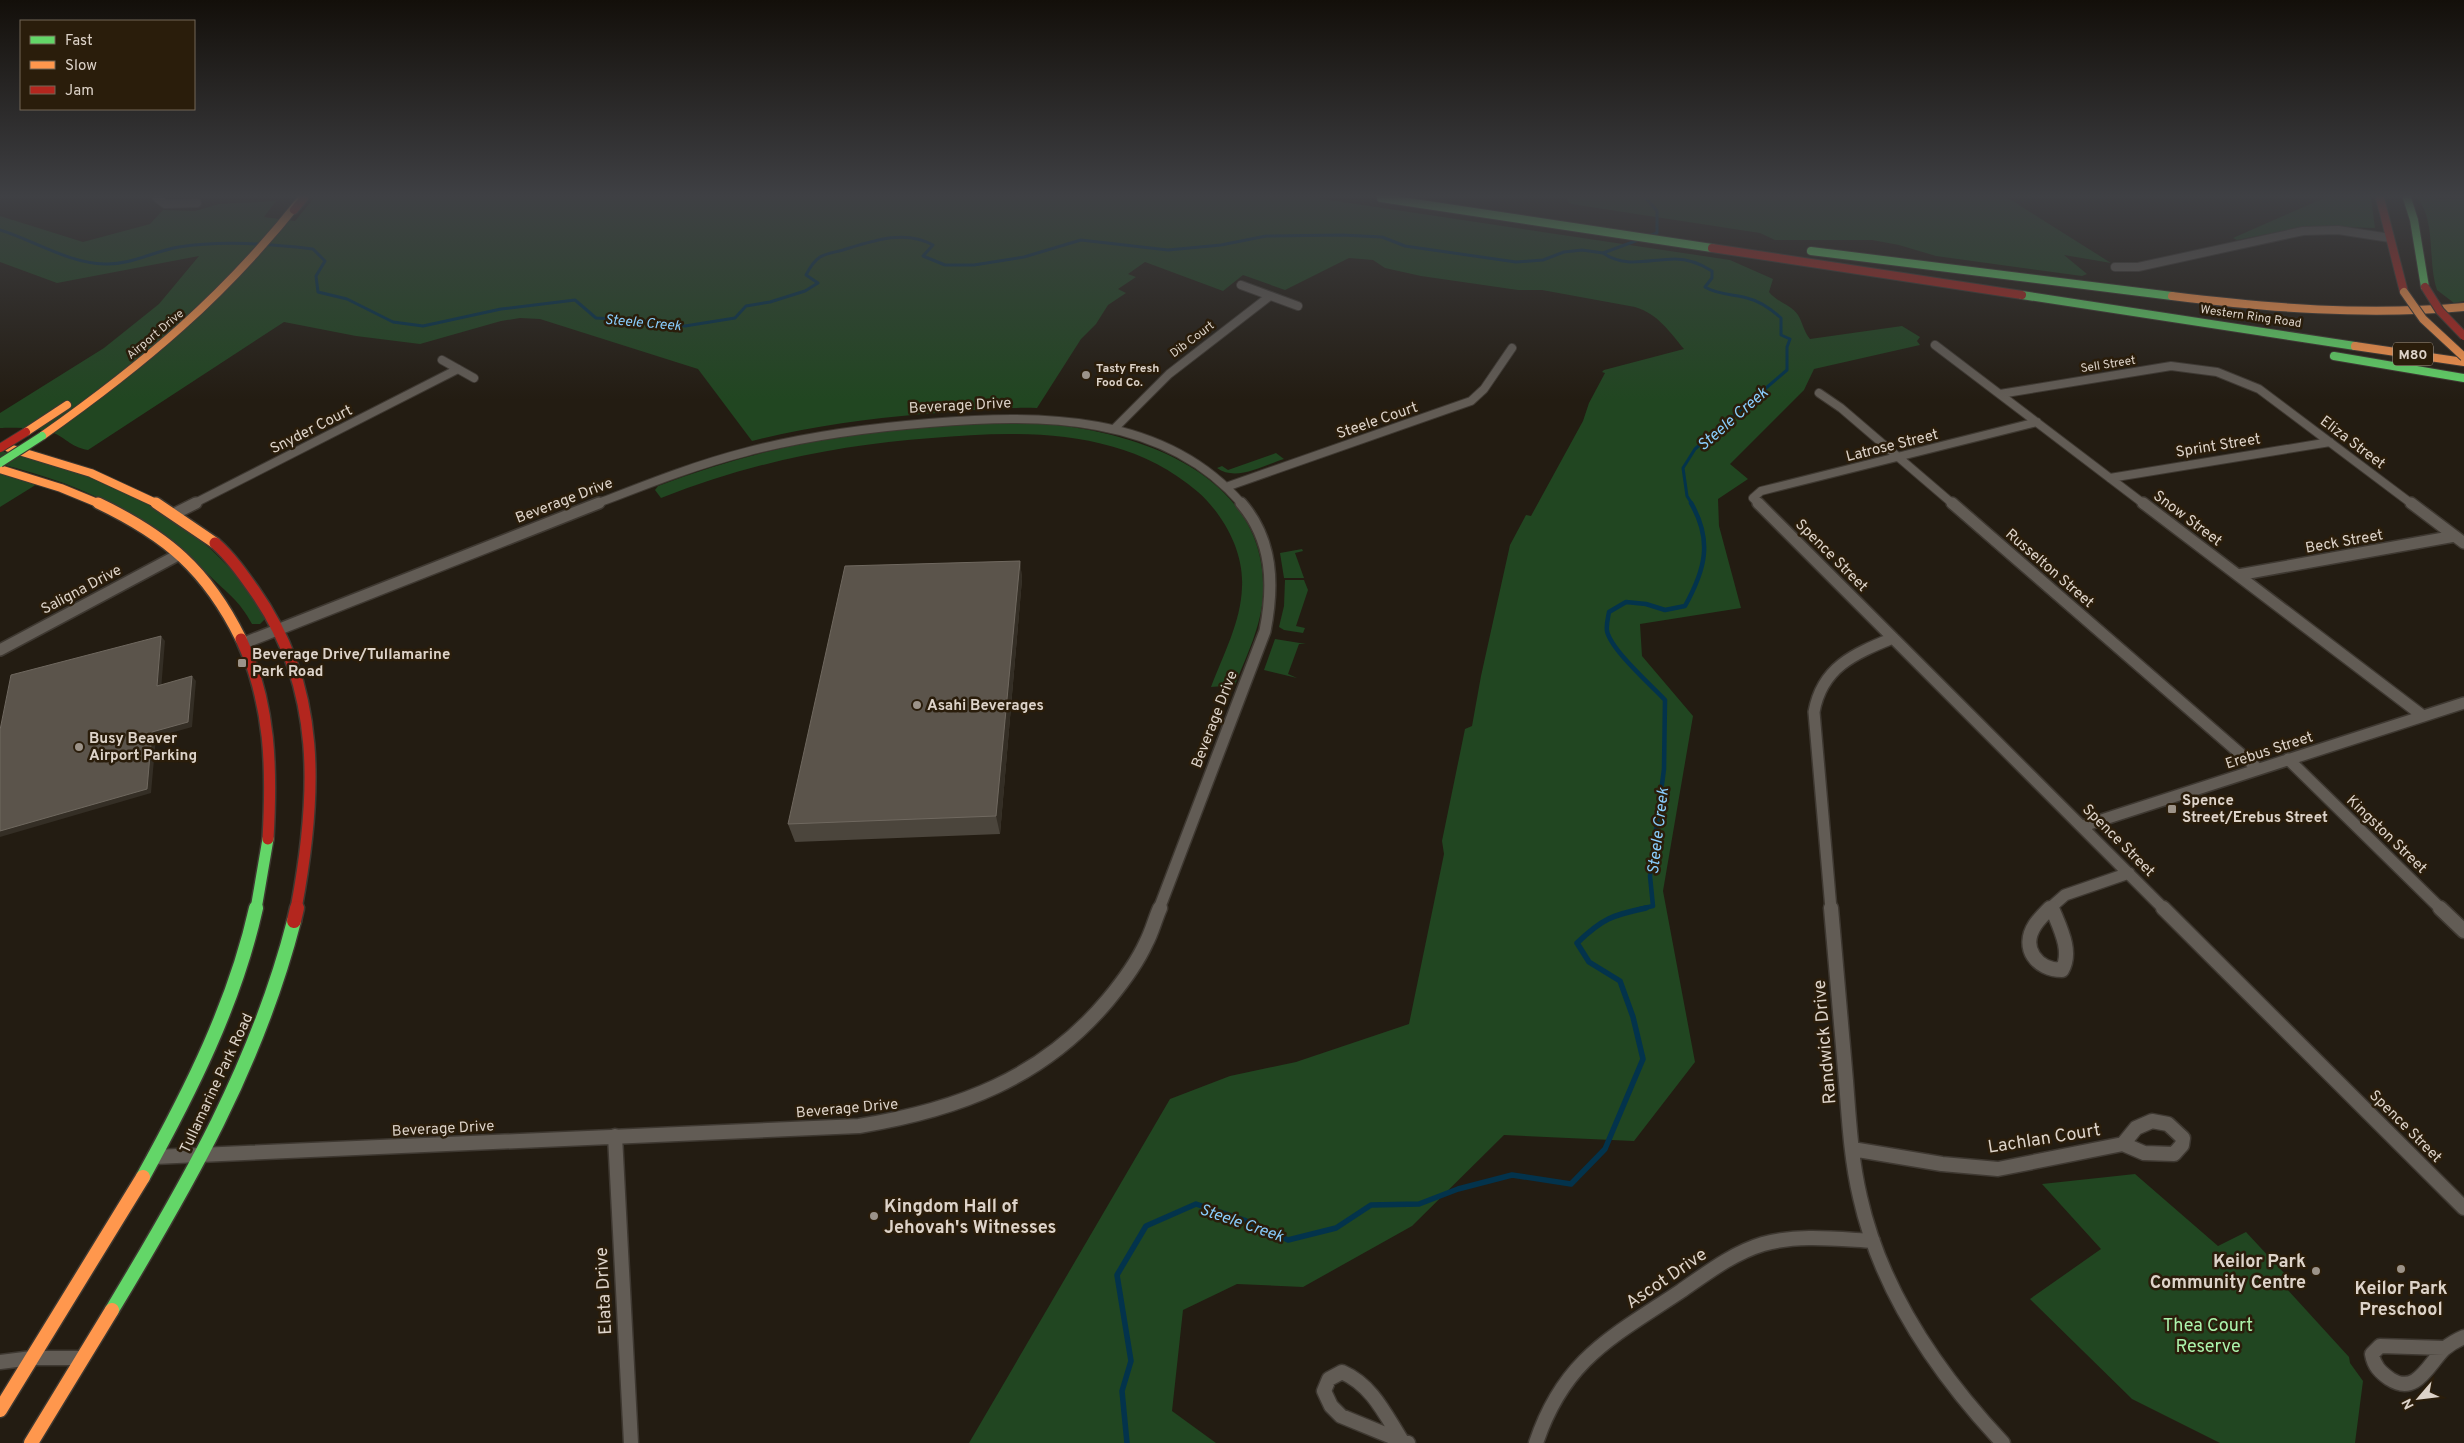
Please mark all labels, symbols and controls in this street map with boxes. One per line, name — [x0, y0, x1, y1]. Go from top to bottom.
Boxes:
legend — [20, 20, 195, 110]
text: Fast — [65, 32, 93, 51]
text: Slow — [65, 57, 97, 76]
text: Jam — [65, 82, 94, 101]
street label: Western Ring Road — [2199, 302, 2303, 332]
street label: Airport Drive — [124, 306, 188, 363]
water label: Steele Creek — [604, 312, 683, 335]
street label: Dib Court — [1167, 318, 1218, 362]
road number: M80 — [2393, 342, 2433, 366]
street label: Sell Street — [2079, 353, 2137, 377]
place label: Tasty Fresh Food Co. — [1096, 361, 1159, 391]
marker: Tasty Fresh Food Co. — [1080, 369, 1092, 381]
water label: Steele Creek — [1694, 383, 1774, 456]
street label: Beverage Drive — [908, 394, 1012, 419]
street label: Steele Court — [1334, 399, 1421, 444]
street label: Snyder Court — [267, 402, 356, 459]
street label: Eliza Street — [2316, 412, 2389, 474]
street label: Latrose Street — [1844, 426, 1941, 467]
street label: Sprint Street — [2174, 430, 2262, 463]
street label: Beverage Drive — [513, 474, 616, 529]
street label: Snow Street — [2149, 487, 2225, 551]
street label: Spence Street — [1791, 516, 1871, 596]
street label: Russelton Street — [2001, 525, 2097, 613]
street label: Beck Street — [2304, 526, 2385, 559]
street label: Saligna Drive — [38, 561, 125, 620]
place label: Beverage Drive/Tullamarine Park Road — [252, 646, 450, 682]
marker: Beverage Drive/Tullamarine Park Road — [236, 657, 248, 669]
street label: Beverage Drive — [1188, 668, 1243, 771]
place label: Asahi Beverages — [927, 697, 1044, 716]
marker: Asahi Beverages — [911, 699, 923, 711]
street label: Erebus Street — [2223, 728, 2316, 775]
place label: Busy Beaver Airport Parking — [89, 730, 197, 766]
marker: Busy Beaver Airport Parking — [73, 741, 85, 753]
water label: Steele Creek — [1644, 786, 1674, 876]
place label: Spence Street/Erebus Street — [2182, 792, 2328, 828]
street label: Kingston Street — [2342, 792, 2430, 878]
street label: Spence Street — [2078, 801, 2158, 881]
marker: Spence Street/Erebus Street — [2166, 803, 2178, 815]
street label: Randwick Drive — [1809, 979, 1842, 1105]
street label: Tullamarine Park Road — [177, 1011, 258, 1157]
street label: Spence Street — [2365, 1087, 2445, 1167]
street label: Beverage Drive — [795, 1096, 899, 1123]
street label: Beverage Drive — [391, 1117, 495, 1142]
street label: Lachlan Court — [1986, 1119, 2102, 1160]
place label: Kingdom Hall of Jehovah's Witnesses — [884, 1196, 1056, 1240]
water label: Steele Creek — [1197, 1200, 1287, 1248]
marker: Kingdom Hall of Jehovah's Witnesses — [868, 1210, 880, 1222]
street label: Ascot Drive — [1622, 1244, 1712, 1315]
street label: Elata Drive — [591, 1247, 618, 1335]
place label: Keilor Park Community Centre — [2150, 1251, 2306, 1295]
marker: Keilor Park Preschool — [2395, 1263, 2407, 1275]
marker: Keilor Park Community Centre — [2310, 1265, 2322, 1277]
place label: Keilor Park Preschool — [2354, 1278, 2448, 1322]
park label: Thea Court Reserve — [2163, 1315, 2253, 1359]
north arrow — [2394, 1373, 2444, 1423]
text: N — [2399, 1395, 2419, 1412]

